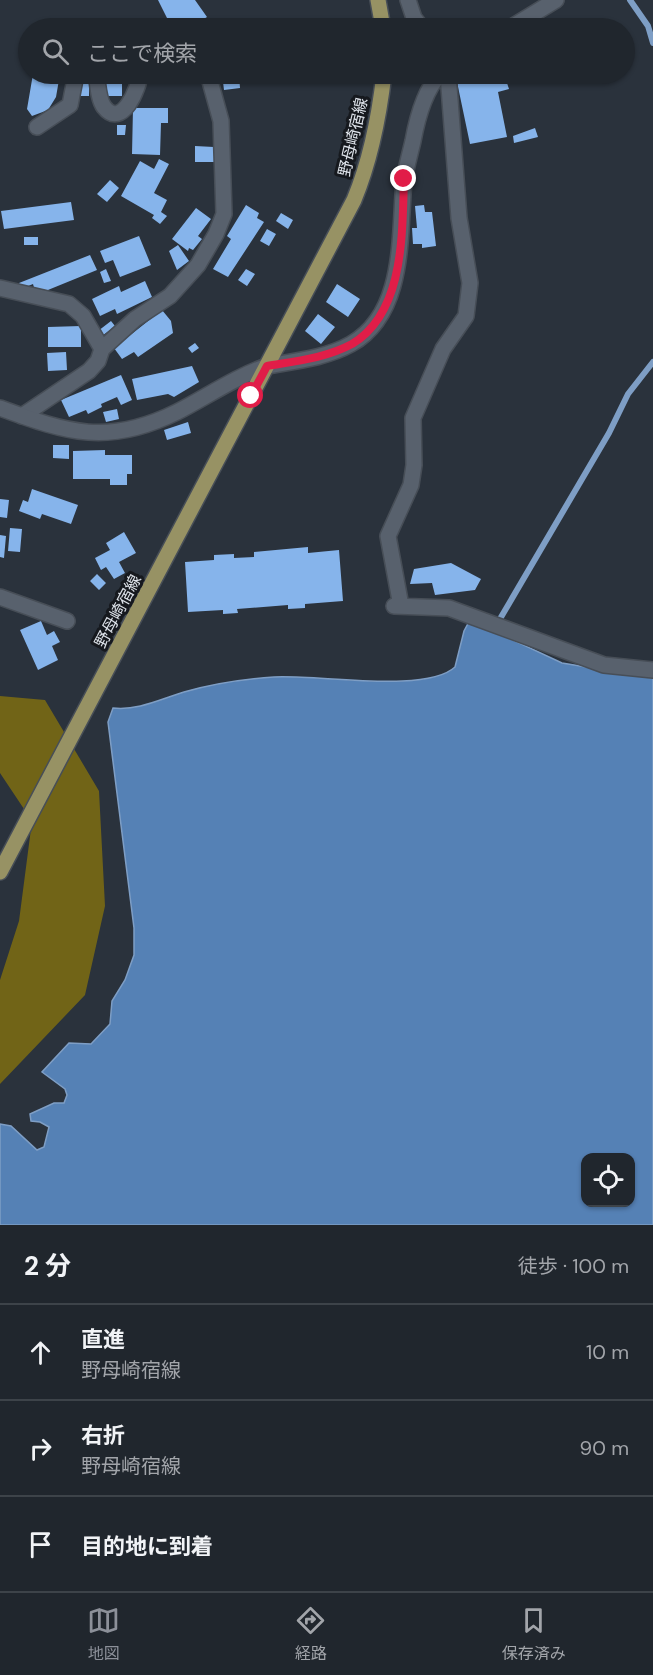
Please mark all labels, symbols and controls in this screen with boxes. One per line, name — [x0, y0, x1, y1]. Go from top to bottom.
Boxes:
search box — [18, 18, 635, 84]
icon: search — [39, 35, 72, 68]
text: ここで検索 — [87, 39, 197, 68]
street label: 野母崎宿線 — [334, 96, 372, 178]
route end — [390, 165, 416, 191]
route start — [237, 382, 263, 408]
street label: 野母崎宿線 — [90, 571, 146, 651]
map controls — [581, 1153, 635, 1207]
button: locate — [581, 1153, 635, 1207]
text: 2 分 — [24, 1249, 71, 1283]
text: 徒歩 · 100 m — [518, 1253, 629, 1279]
text: 直進 — [81, 1325, 125, 1354]
icon: ahead — [24, 1336, 57, 1369]
text: 10 m — [586, 1339, 629, 1365]
text: 野母崎宿線 — [81, 1357, 181, 1383]
text: 右折 — [81, 1421, 125, 1450]
icon: right — [24, 1432, 57, 1465]
text: 90 m — [580, 1435, 629, 1461]
text: 野母崎宿線 — [81, 1453, 181, 1479]
icon: arrive — [24, 1528, 57, 1561]
text: 目的地に到着 — [81, 1532, 213, 1561]
tab: 地図 — [87, 1604, 120, 1664]
tab: 経路 — [294, 1604, 327, 1664]
tab: 保存済み — [502, 1604, 566, 1664]

